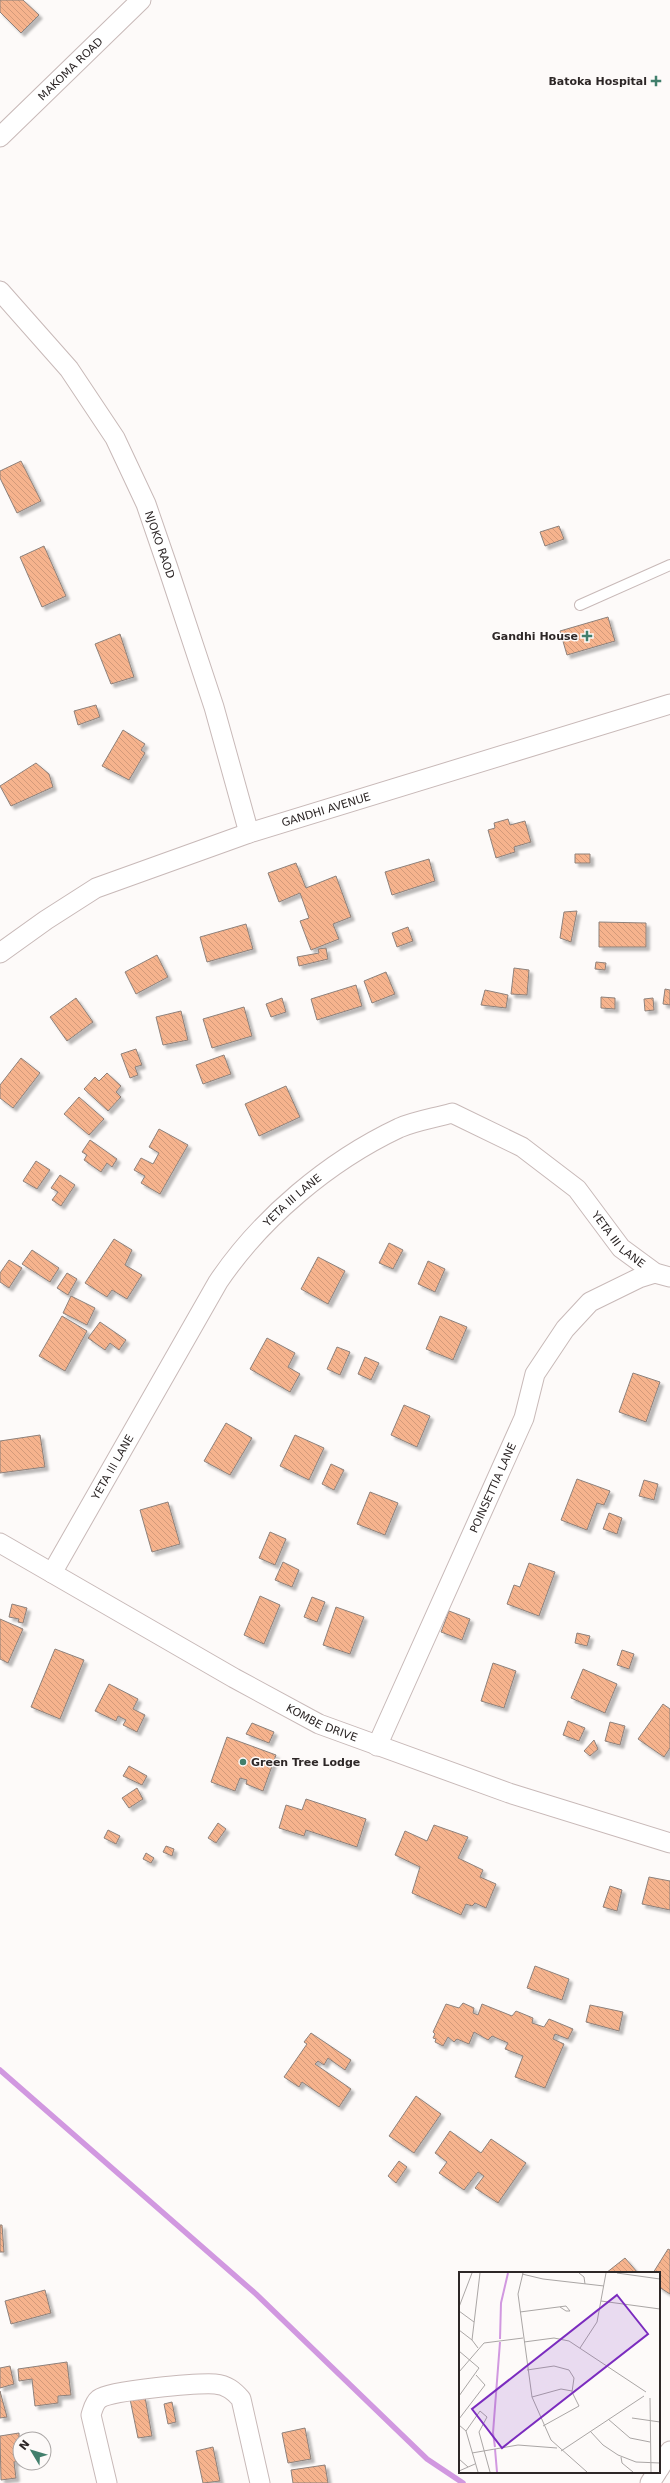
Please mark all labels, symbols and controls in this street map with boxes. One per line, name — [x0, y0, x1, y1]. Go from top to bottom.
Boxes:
street label: MAKOMA ROAD — [35, 34, 105, 103]
place label: Batoka Hospital — [548, 75, 647, 88]
marker: Batoka Hospital — [650, 75, 662, 87]
street label: NJOKO RAOD — [142, 509, 178, 580]
place label: Gandhi House — [492, 630, 578, 643]
marker: Gandhi House — [581, 630, 593, 642]
street label: GANDHI AVENUE — [280, 790, 372, 829]
street label: YETA III LANE — [260, 1171, 324, 1230]
street label: YETA III LANE — [589, 1208, 648, 1270]
street label: YETA III LANE — [88, 1432, 136, 1503]
street label: POINSETTIA LANE — [467, 1441, 519, 1535]
street label: KOMBE DRIVE — [284, 1701, 359, 1744]
place label: Green Tree Lodge — [251, 1756, 360, 1769]
marker: Green Tree Lodge — [238, 1757, 248, 1767]
inset map — [459, 2272, 660, 2473]
north arrow — [12, 2431, 52, 2471]
text: N — [17, 2438, 32, 2453]

